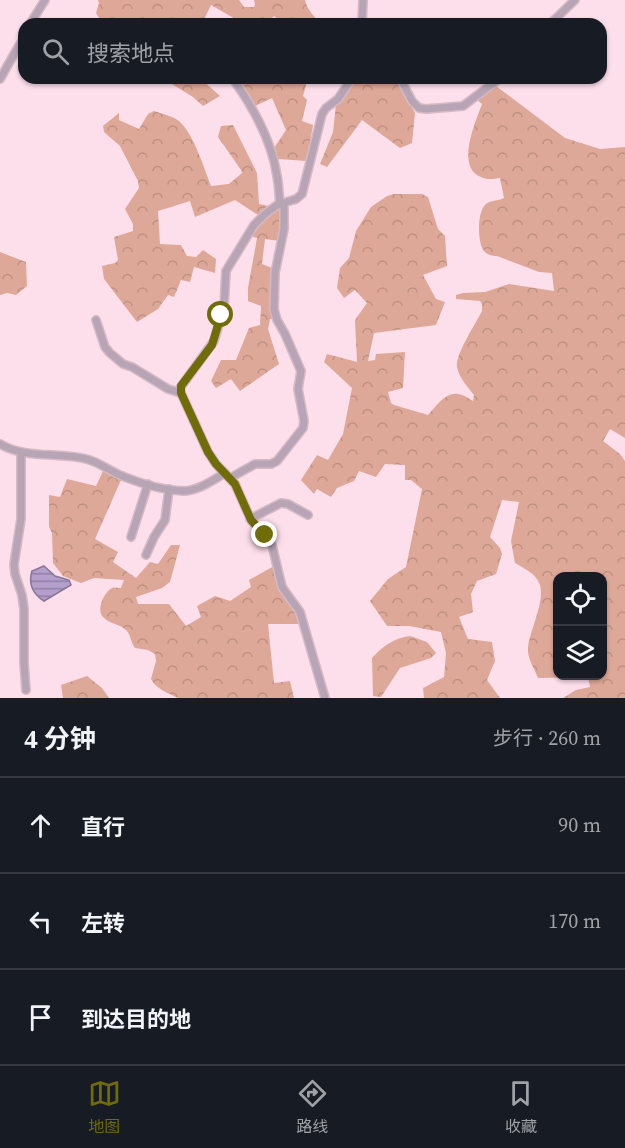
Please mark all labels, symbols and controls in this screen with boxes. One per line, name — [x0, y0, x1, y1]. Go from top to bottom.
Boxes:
search box — [18, 18, 607, 84]
icon: search — [39, 35, 72, 68]
text: 搜索地点 — [87, 38, 175, 68]
route start — [207, 301, 233, 327]
route end — [251, 521, 277, 547]
map controls — [553, 572, 607, 680]
button: locate — [553, 572, 607, 626]
button: layers — [553, 626, 607, 680]
text: 4 分钟 — [24, 721, 96, 757]
text: 步行 · 260 m — [493, 724, 601, 752]
icon: ahead — [24, 809, 57, 842]
text: 90 m — [558, 811, 601, 839]
text: 直行 — [81, 812, 125, 842]
icon: left — [24, 905, 57, 938]
text: 170 m — [548, 907, 601, 935]
text: 左转 — [81, 908, 125, 938]
icon: arrive — [24, 1001, 57, 1034]
text: 到达目的地 — [81, 1004, 191, 1034]
tab: 地图 — [88, 1077, 121, 1137]
tab: 路线 — [296, 1077, 329, 1137]
tab: 收藏 — [504, 1077, 537, 1137]

